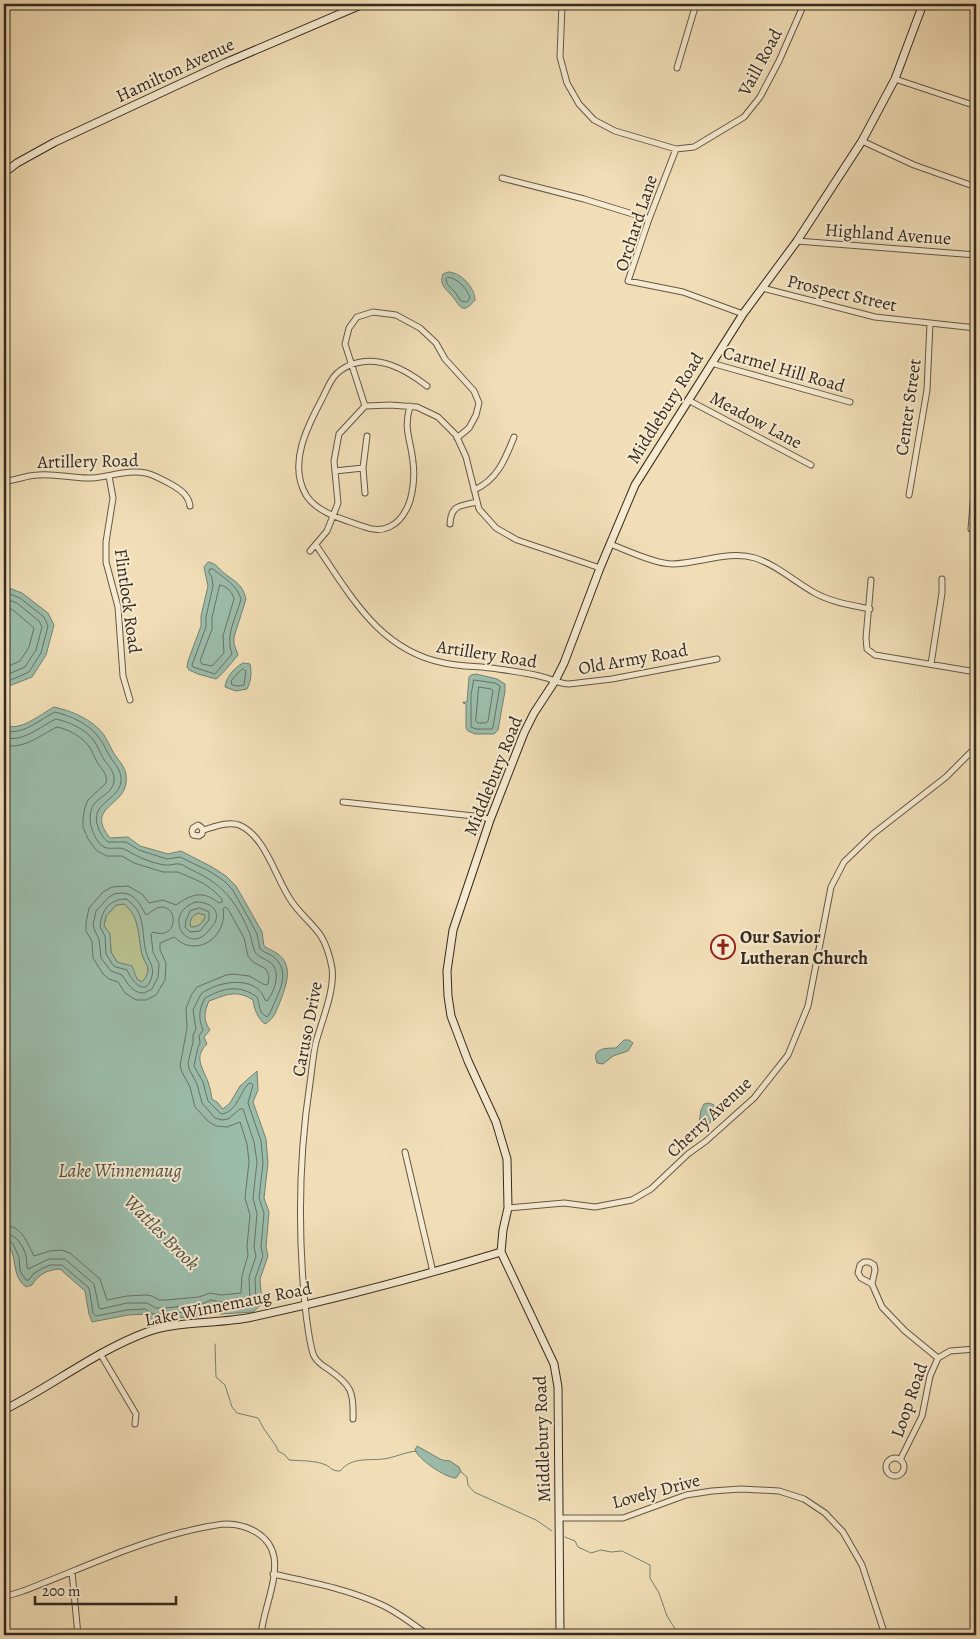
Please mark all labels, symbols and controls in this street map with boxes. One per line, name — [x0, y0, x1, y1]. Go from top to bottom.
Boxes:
street label: Vaill Road — [732, 24, 788, 101]
street label: Hamilton Avenue — [112, 32, 238, 108]
street label: Orchard Lane — [609, 172, 663, 274]
street label: Highland Avenue — [824, 218, 952, 250]
street label: Prospect Street — [785, 269, 899, 317]
street label: Carmel Hill Road — [720, 340, 848, 398]
street label: Middlebury Road — [621, 347, 709, 468]
street label: Center Street — [889, 357, 927, 457]
street label: Meadow Lane — [706, 386, 806, 454]
street label: Artillery Road — [36, 448, 139, 474]
street label: Flintlock Road — [109, 547, 147, 655]
street label: Artillery Road — [434, 634, 539, 674]
street label: Old Army Road — [576, 638, 690, 680]
street label: Middlebury Road — [458, 712, 528, 839]
place label: Our Savior Lutheran Church — [740, 925, 868, 970]
church icon: Our Savior Lutheran Church — [710, 934, 736, 960]
street label: Caruso Drive — [286, 979, 328, 1079]
street label: Cherry Avenue — [661, 1071, 757, 1163]
water label: Lake Winnemaug — [58, 1158, 182, 1184]
water label: Wattles Brook — [118, 1189, 205, 1276]
street label: Lake Winnemaug Road — [142, 1276, 314, 1332]
street label: Loop Road — [885, 1359, 933, 1441]
street label: Middlebury Road — [528, 1375, 556, 1503]
street label: Lovely Drive — [609, 1468, 703, 1514]
scale bar — [35, 1574, 176, 1606]
text: 200 m — [42, 1581, 81, 1601]

